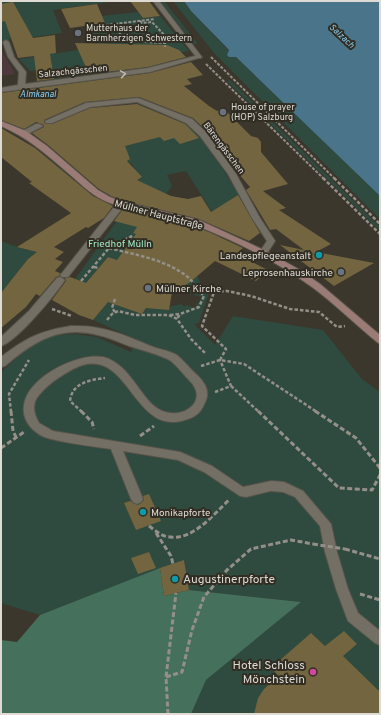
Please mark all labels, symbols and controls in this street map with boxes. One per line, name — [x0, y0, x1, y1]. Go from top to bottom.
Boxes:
water label: Salzach — [327, 22, 357, 51]
place label: Mutterhaus der Barmherzigen Schwestern — [86, 23, 192, 44]
marker: Mutterhaus der Barmherzigen Schwestern — [73, 28, 83, 38]
street label: Salzachgässchen — [38, 62, 108, 81]
one-way arrow — [120, 71, 126, 79]
water label: Almkanal — [20, 89, 57, 100]
place label: House of prayer (HOP) Salzburg — [231, 102, 295, 123]
marker: House of prayer (HOP) Salzburg — [218, 107, 228, 117]
street label: Bärengässchen — [201, 120, 247, 176]
street label: Müllner Hauptstraße — [113, 197, 204, 234]
park label: Friedhof Mülln — [88, 238, 152, 251]
place label: Landespflegeanstalt — [220, 250, 311, 263]
marker: Landespflegeanstalt — [314, 250, 324, 260]
place label: Leprosenhauskirche — [243, 267, 333, 280]
marker: Leprosenhauskirche — [336, 267, 346, 277]
marker: Müllner Kirche — [143, 283, 153, 293]
place label: Müllner Kirche — [156, 283, 221, 296]
marker: Monikapforte — [138, 507, 148, 517]
place label: Monikapforte — [151, 507, 210, 520]
place label: Augustinerpforte — [183, 572, 275, 588]
marker: Augustinerpforte — [170, 574, 180, 584]
place label: Hotel Schloss Mönchstein — [232, 658, 305, 688]
marker: Hotel Schloss Mönchstein — [308, 667, 318, 677]

